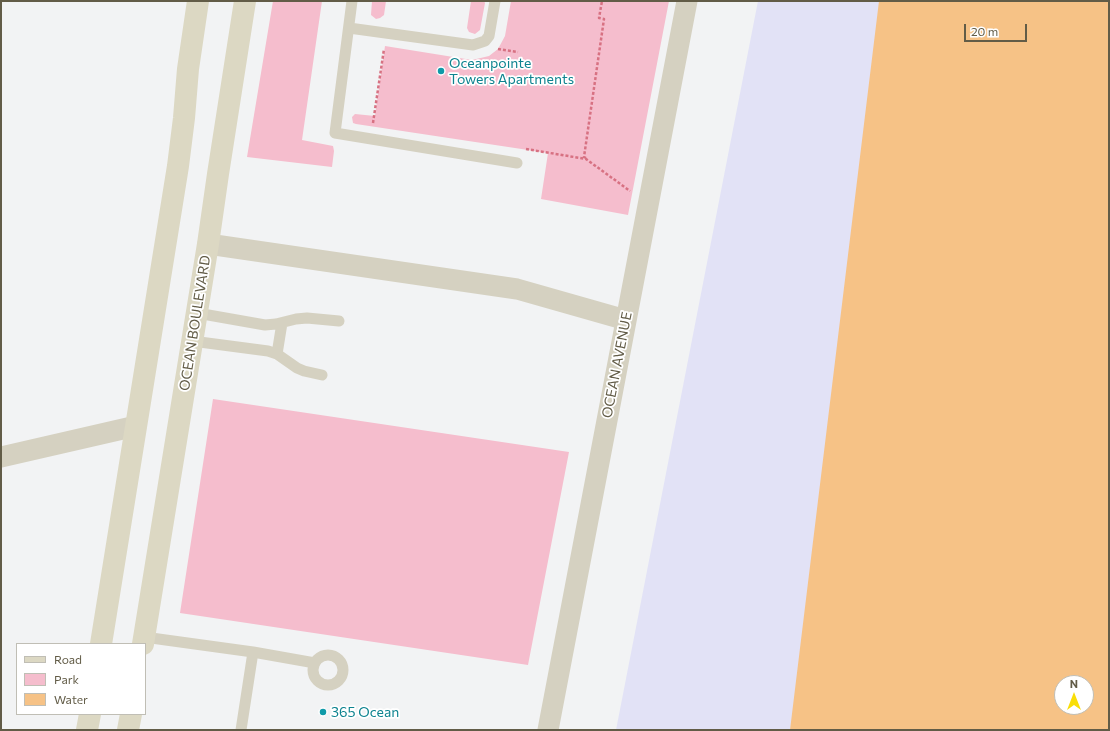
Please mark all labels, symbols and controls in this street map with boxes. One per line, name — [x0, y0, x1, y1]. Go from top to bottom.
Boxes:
scale bar — [966, 16, 1029, 42]
text: 20 m — [971, 24, 998, 38]
place label: Oceanpointe Towers Apartments — [449, 55, 574, 88]
marker: Oceanpointe Towers Apartments — [436, 66, 446, 76]
street label: OCEAN BOULEVARD — [176, 254, 214, 392]
street label: OCEAN AVENUE — [598, 310, 636, 420]
legend — [16, 643, 146, 715]
text: Road — [54, 652, 82, 666]
text: Park — [54, 672, 79, 686]
north arrow — [1054, 675, 1094, 715]
text: N — [1070, 677, 1078, 690]
text: Water — [54, 692, 88, 706]
place label: 365 Ocean — [331, 704, 399, 720]
marker: 365 Ocean — [318, 707, 328, 717]

